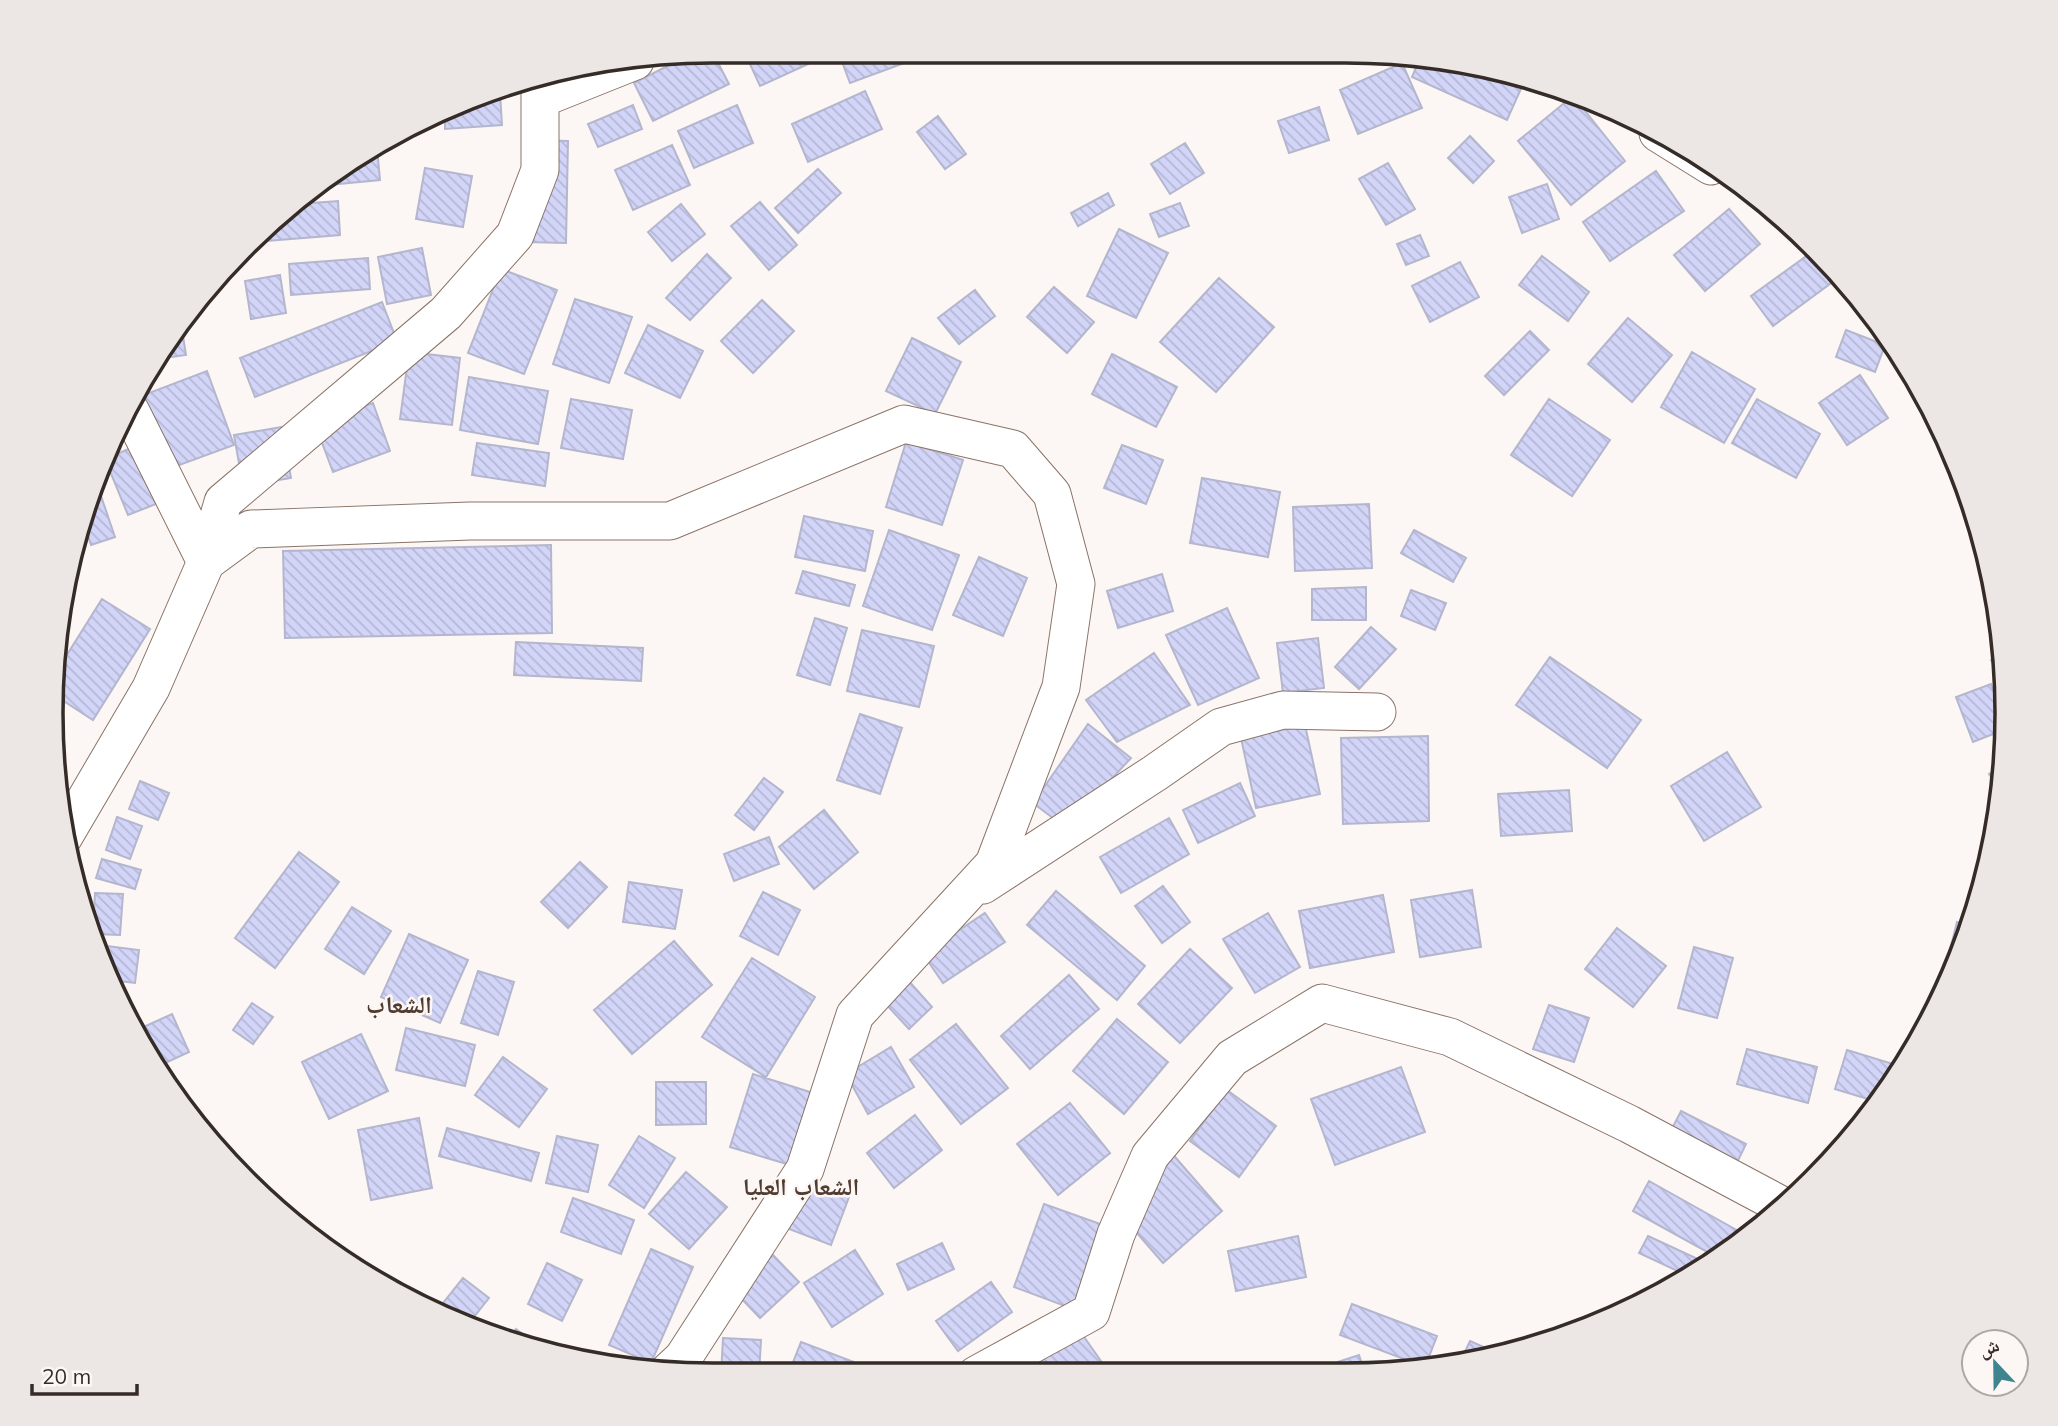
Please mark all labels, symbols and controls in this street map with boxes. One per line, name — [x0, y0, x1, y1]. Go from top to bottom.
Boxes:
district label: الشعاب — [366, 989, 432, 1019]
district label: الشعاب العليا — [743, 1171, 859, 1201]
north arrow — [1960, 1328, 2030, 1398]
text: ش — [1975, 1332, 2002, 1362]
scale bar — [32, 1352, 136, 1396]
text: 20 m — [42, 1363, 91, 1389]

